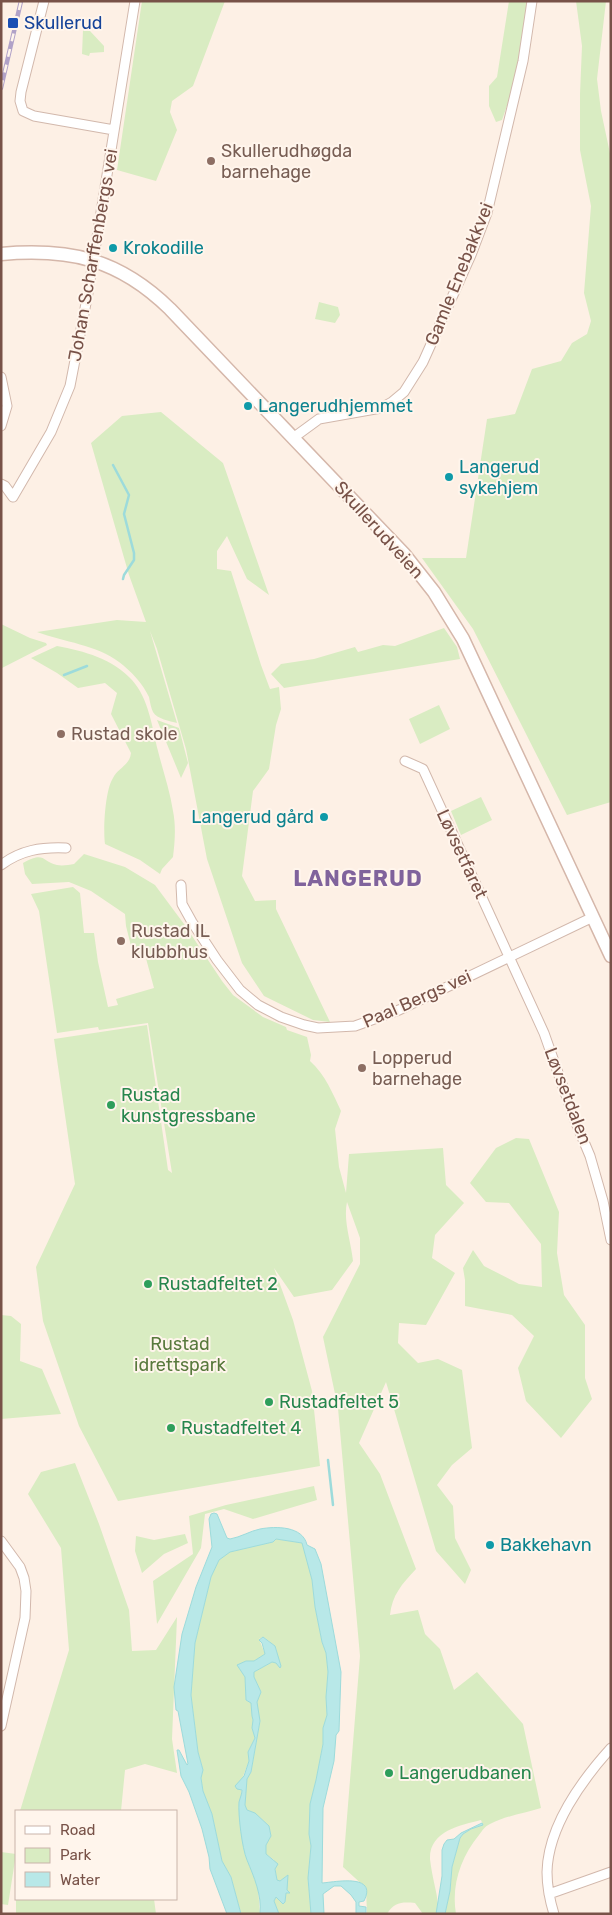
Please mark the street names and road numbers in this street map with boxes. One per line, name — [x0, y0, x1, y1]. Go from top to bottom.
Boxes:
street label: Johan Scharffenbergs vei — [63, 147, 123, 363]
street label: Gamle Enebakkvei — [420, 199, 498, 349]
street label: Skullerudveien — [329, 477, 429, 583]
street label: Løvsetfaret — [432, 806, 492, 902]
street label: Paal Bergs vei — [359, 965, 475, 1033]
street label: Løvsetdalen — [539, 1045, 597, 1147]

